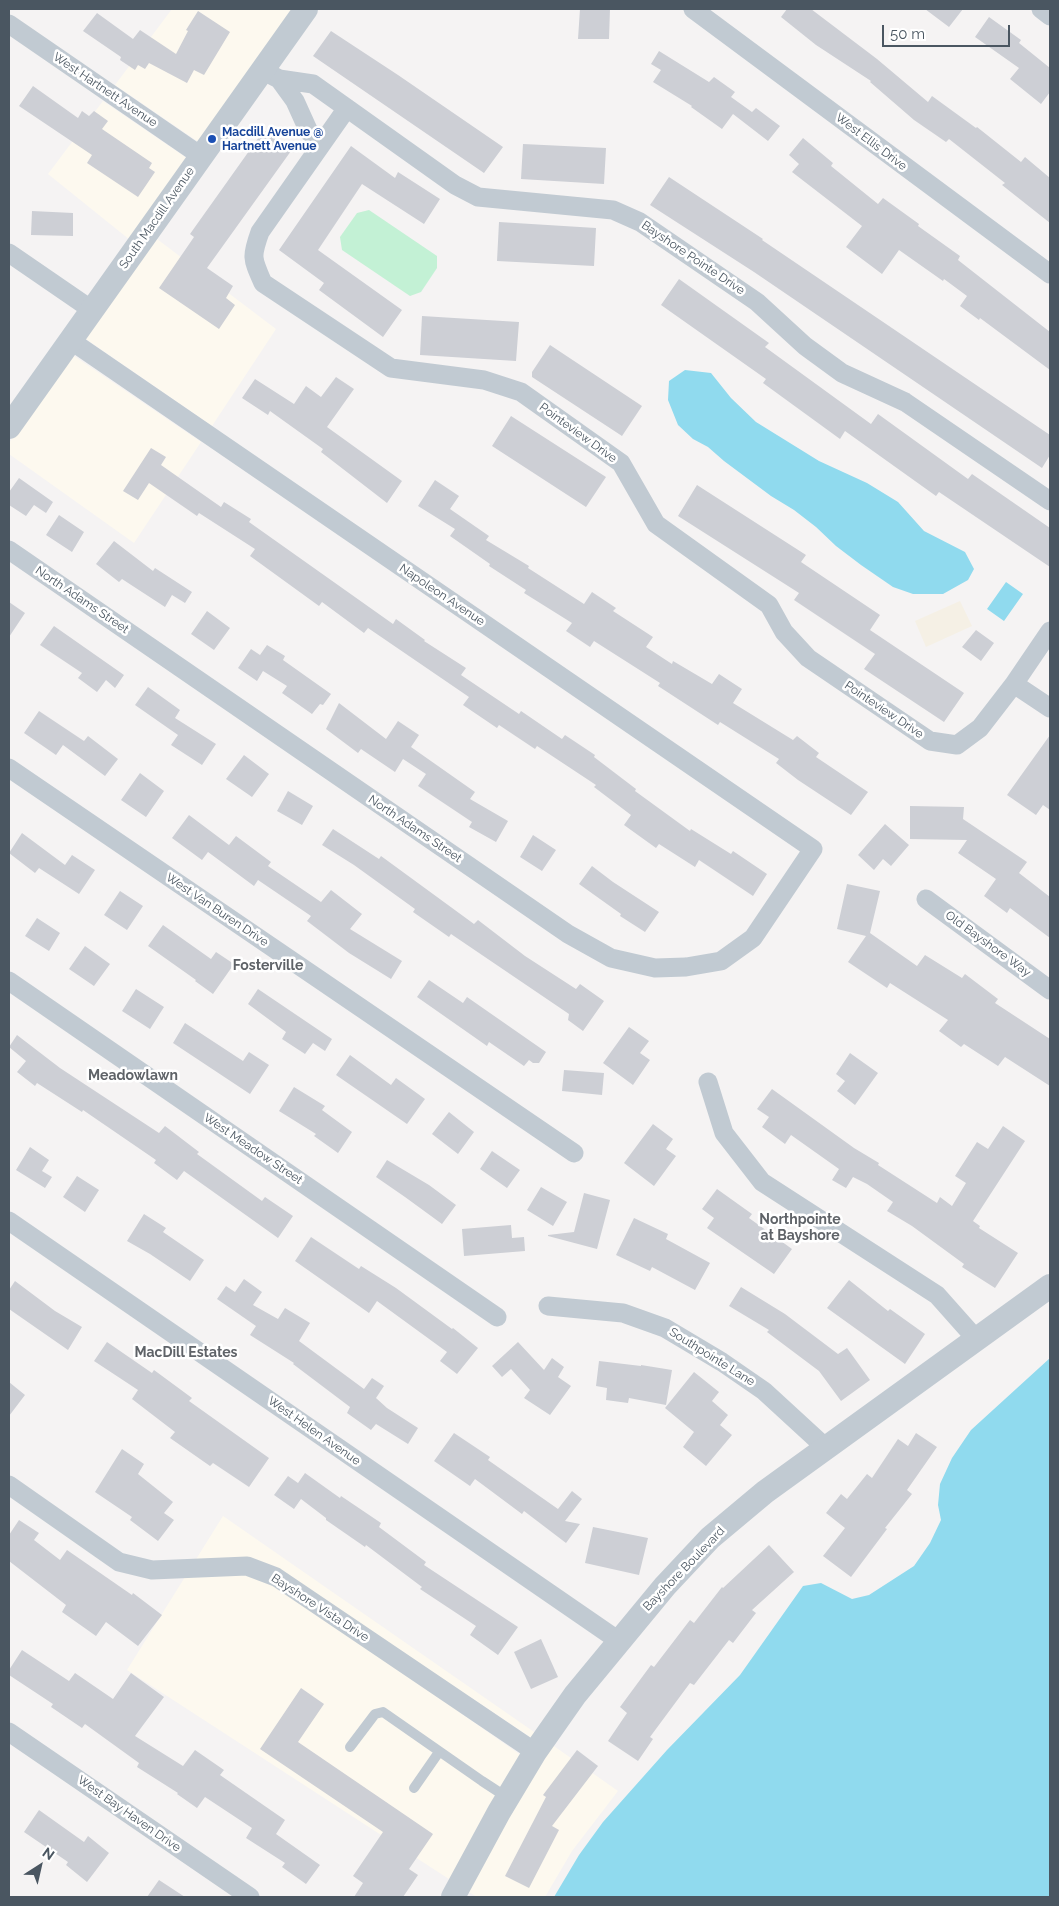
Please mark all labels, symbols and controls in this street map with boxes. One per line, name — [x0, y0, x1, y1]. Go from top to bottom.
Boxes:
scale bar — [884, 15, 1012, 47]
text: 50 m — [890, 25, 925, 43]
street label: West Hartnett Avenue — [50, 50, 160, 130]
street label: West Ellis Drive — [832, 110, 910, 174]
place label: Macdill Avenue @ Hartnett Avenue — [222, 125, 323, 153]
marker: Macdill Avenue @ Hartnett Avenue — [206, 133, 218, 145]
street label: South Macdill Avenue — [116, 164, 198, 272]
street label: Bayshore Pointe Drive — [639, 218, 747, 298]
street label: Pointeview Drive — [536, 400, 620, 466]
street label: Napoleon Avenue — [397, 561, 487, 629]
street label: North Adams Street — [33, 563, 131, 637]
street label: Pointeview Drive — [842, 678, 926, 742]
street label: North Adams Street — [366, 792, 464, 866]
street label: West Van Buren Drive — [163, 870, 271, 950]
street label: Old Bayshore Way — [942, 908, 1034, 980]
district label: Fosterville — [233, 958, 303, 974]
district label: Meadowlawn — [88, 1068, 178, 1084]
street label: West Meadow Street — [201, 1111, 305, 1187]
district label: Northpointe at Bayshore — [759, 1212, 841, 1244]
street label: Southpointe Lane — [667, 1325, 757, 1389]
district label: MacDill Estates — [135, 1345, 237, 1361]
street label: West Helen Avenue — [265, 1394, 363, 1468]
street label: Bayshore Boulevard — [640, 1524, 728, 1614]
street label: Bayshore Vista Drive — [268, 1571, 372, 1645]
street label: West Bay Haven Drive — [75, 1773, 183, 1855]
north arrow — [15, 1841, 65, 1891]
text: N — [40, 1844, 58, 1863]

